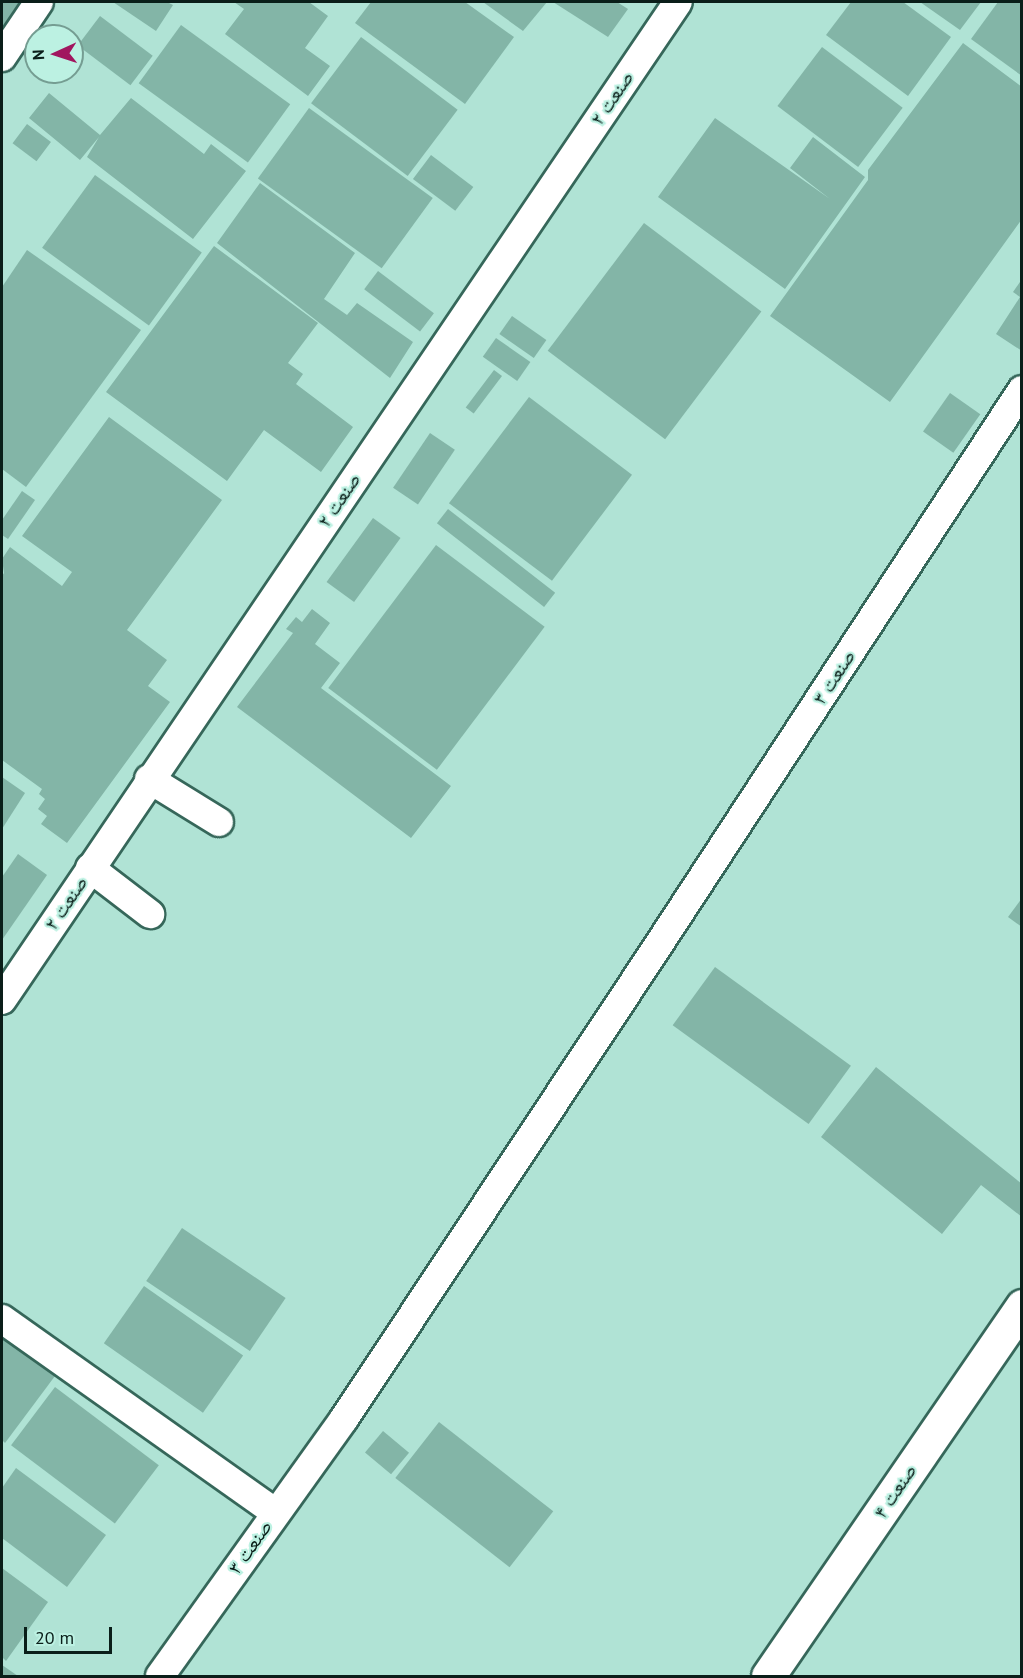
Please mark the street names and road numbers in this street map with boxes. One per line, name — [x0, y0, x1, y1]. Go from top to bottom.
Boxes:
street label: صنعت ۲ — [585, 66, 639, 130]
street label: صنعت ۲ — [312, 468, 366, 532]
street label: صنعت ۳ — [807, 645, 861, 709]
street label: صنعت ۲ — [39, 871, 93, 935]
street label: صنعت ۴ — [868, 1459, 922, 1523]
street label: صنعت ۳ — [223, 1515, 277, 1579]

